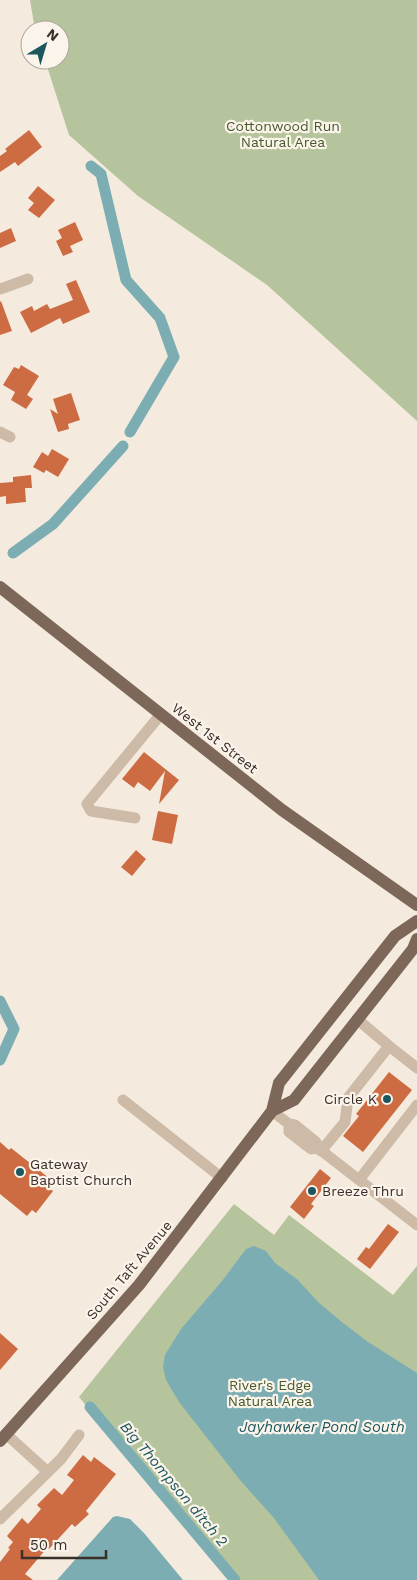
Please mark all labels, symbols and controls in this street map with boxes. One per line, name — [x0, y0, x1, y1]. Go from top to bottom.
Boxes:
north arrow — [20, 20, 70, 70]
text: N — [44, 25, 62, 44]
park label: Cottonwood Run Natural Area — [226, 118, 340, 150]
street label: West 1st Street — [169, 700, 261, 777]
place label: Circle K — [324, 1091, 377, 1107]
marker: Circle K — [381, 1093, 393, 1105]
place label: Gateway Baptist Church — [30, 1156, 132, 1188]
marker: Gateway Baptist Church — [14, 1166, 26, 1178]
place label: Breeze Thru — [322, 1183, 404, 1199]
marker: Breeze Thru — [306, 1185, 318, 1197]
street label: South Taft Avenue — [83, 1217, 175, 1323]
park label: River's Edge Natural Area — [228, 1377, 312, 1409]
water label: Big Thompson ditch 2 — [117, 1418, 231, 1550]
water label: Jayhawker Pond South — [239, 1418, 405, 1436]
scale bar — [22, 1528, 106, 1560]
text: 50 m — [30, 1536, 67, 1554]

